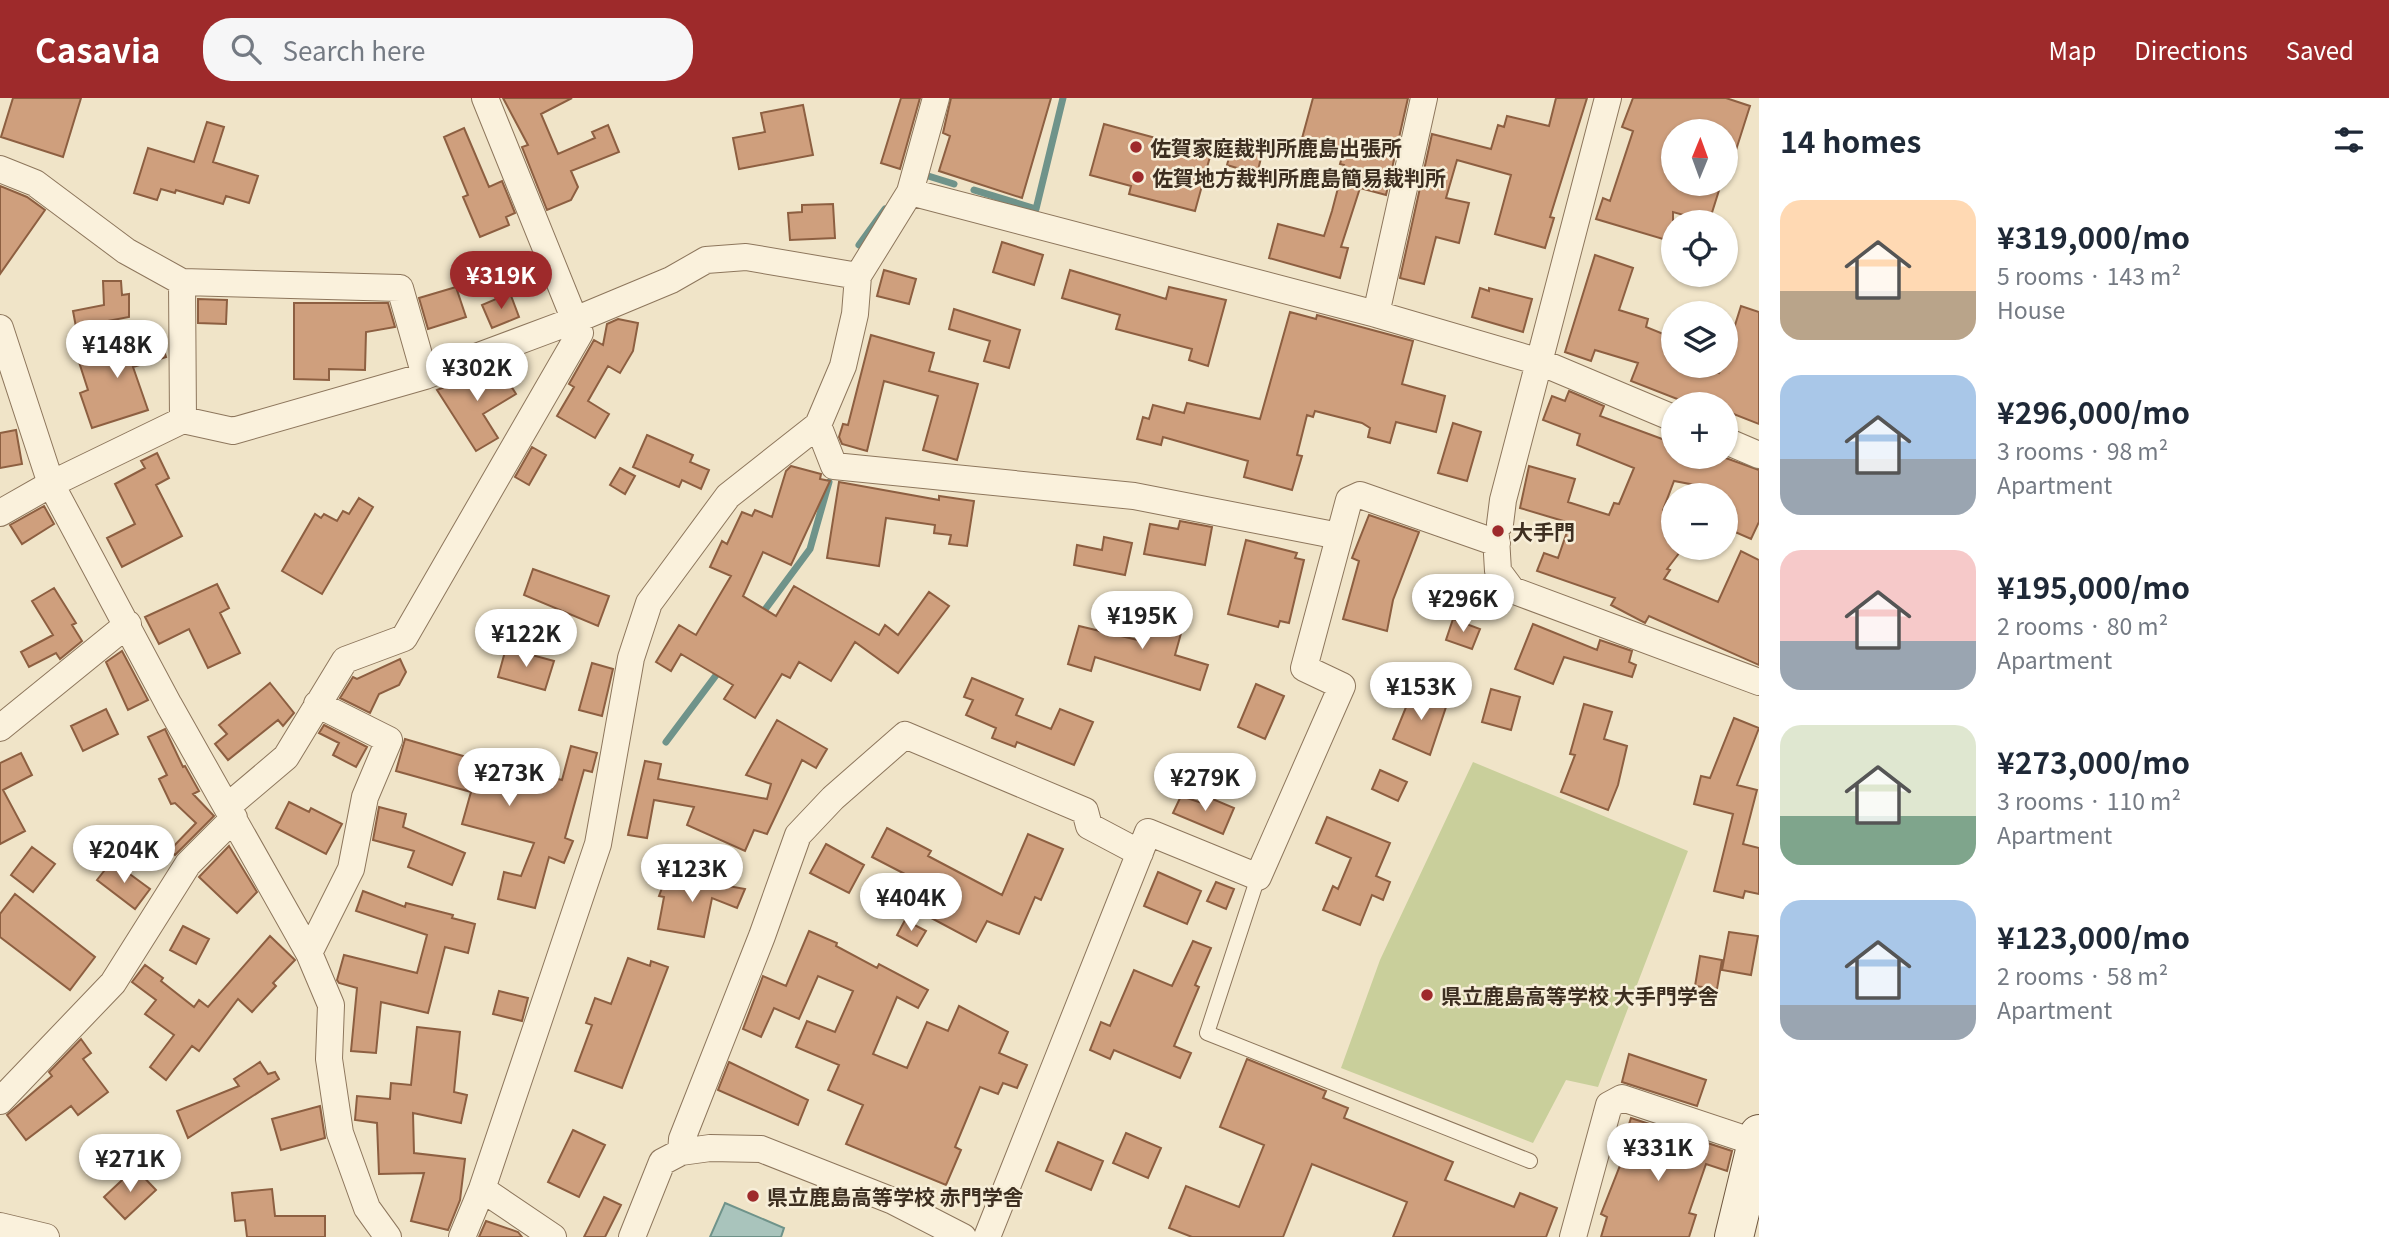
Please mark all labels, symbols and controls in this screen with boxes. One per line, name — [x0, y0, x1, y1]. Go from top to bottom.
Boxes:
search box — [203, 18, 693, 81]
text: Casavia — [35, 25, 161, 73]
icon: search — [227, 30, 265, 68]
text: Search here — [283, 31, 425, 68]
text: Map — [2048, 32, 2096, 67]
text: Directions — [2134, 32, 2248, 67]
text: Saved — [2286, 32, 2354, 67]
text: 14 homes — [1780, 118, 1921, 162]
north arrow — [1661, 119, 1738, 196]
map controls — [1661, 119, 1738, 560]
icon: filters — [2330, 121, 2368, 159]
place label: 佐賀家庭裁判所鹿島出張所 — [1150, 132, 1402, 162]
marker: 佐賀家庭裁判所鹿島出張所 — [1128, 139, 1144, 155]
place label: 佐賀地方裁判所鹿島簡易裁判所 — [1152, 162, 1446, 192]
marker: 佐賀地方裁判所鹿島簡易裁判所 — [1130, 169, 1146, 185]
button: locate — [1661, 210, 1738, 287]
text: ¥319,000/mo — [1997, 214, 2190, 258]
icon: home — [1836, 228, 1920, 312]
pin: ¥319K — [452, 252, 550, 311]
text: ¥319K — [466, 257, 536, 291]
text: 5 rooms · 143 m² — [1997, 258, 2181, 292]
text: House — [1997, 292, 2065, 326]
button: layers — [1661, 301, 1738, 378]
pin: ¥148K — [68, 320, 166, 380]
text: ¥148K — [82, 326, 152, 360]
pin: ¥302K — [428, 344, 526, 403]
text: ¥302K — [442, 349, 512, 383]
text: ¥296,000/mo — [1997, 389, 2190, 433]
button: + — [1661, 392, 1738, 469]
icon: home — [1836, 403, 1920, 487]
text: 3 rooms · 98 m² — [1997, 433, 2168, 467]
text: Apartment — [1997, 467, 2112, 501]
button: − — [1661, 483, 1738, 560]
place label: 大手門 — [1512, 516, 1575, 546]
marker: 大手門 — [1490, 523, 1506, 539]
text: ¥195,000/mo — [1997, 564, 2190, 608]
pin: ¥296K — [1414, 574, 1512, 634]
icon: home — [1836, 578, 1920, 662]
text: ¥296K — [1428, 580, 1498, 614]
pin: ¥195K — [1093, 592, 1191, 651]
text: ¥195K — [1107, 597, 1177, 631]
text: 2 rooms · 80 m² — [1997, 608, 2168, 642]
pin: ¥122K — [477, 610, 575, 669]
text: ¥122K — [491, 615, 561, 649]
text: Apartment — [1997, 642, 2112, 676]
pin: ¥153K — [1372, 662, 1470, 722]
text: ¥153K — [1386, 668, 1456, 702]
text: ¥273,000/mo — [1997, 739, 2190, 783]
pin: ¥273K — [460, 748, 558, 808]
icon: home — [1836, 753, 1920, 837]
text: ¥273K — [474, 754, 544, 788]
pin: ¥279K — [1156, 754, 1254, 813]
text: ¥279K — [1170, 759, 1240, 793]
text: 3 rooms · 110 m² — [1997, 783, 2181, 817]
text: Apartment — [1997, 817, 2112, 851]
pin: ¥204K — [75, 826, 173, 885]
text: ¥204K — [89, 831, 159, 865]
pin: ¥123K — [643, 844, 741, 904]
text: ¥123K — [657, 850, 727, 884]
pin: ¥404K — [862, 874, 960, 933]
text: ¥404K — [876, 879, 946, 913]
text: ¥123,000/mo — [1997, 914, 2190, 958]
icon: home — [1836, 928, 1920, 1012]
text: 2 rooms · 58 m² — [1997, 958, 2168, 992]
place label: 県立鹿島高等学校 大手門学舎 — [1441, 980, 1719, 1010]
marker: 県立鹿島高等学校 大手門学舎 — [1419, 987, 1435, 1003]
text: Apartment — [1997, 992, 2112, 1026]
pin: ¥331K — [1609, 1124, 1707, 1183]
text: ¥331K — [1623, 1129, 1693, 1163]
pin: ¥271K — [81, 1134, 179, 1194]
text: ¥271K — [95, 1140, 165, 1174]
place label: 県立鹿島高等学校 赤門学舎 — [767, 1181, 1024, 1211]
marker: 県立鹿島高等学校 赤門学舎 — [745, 1188, 761, 1204]

